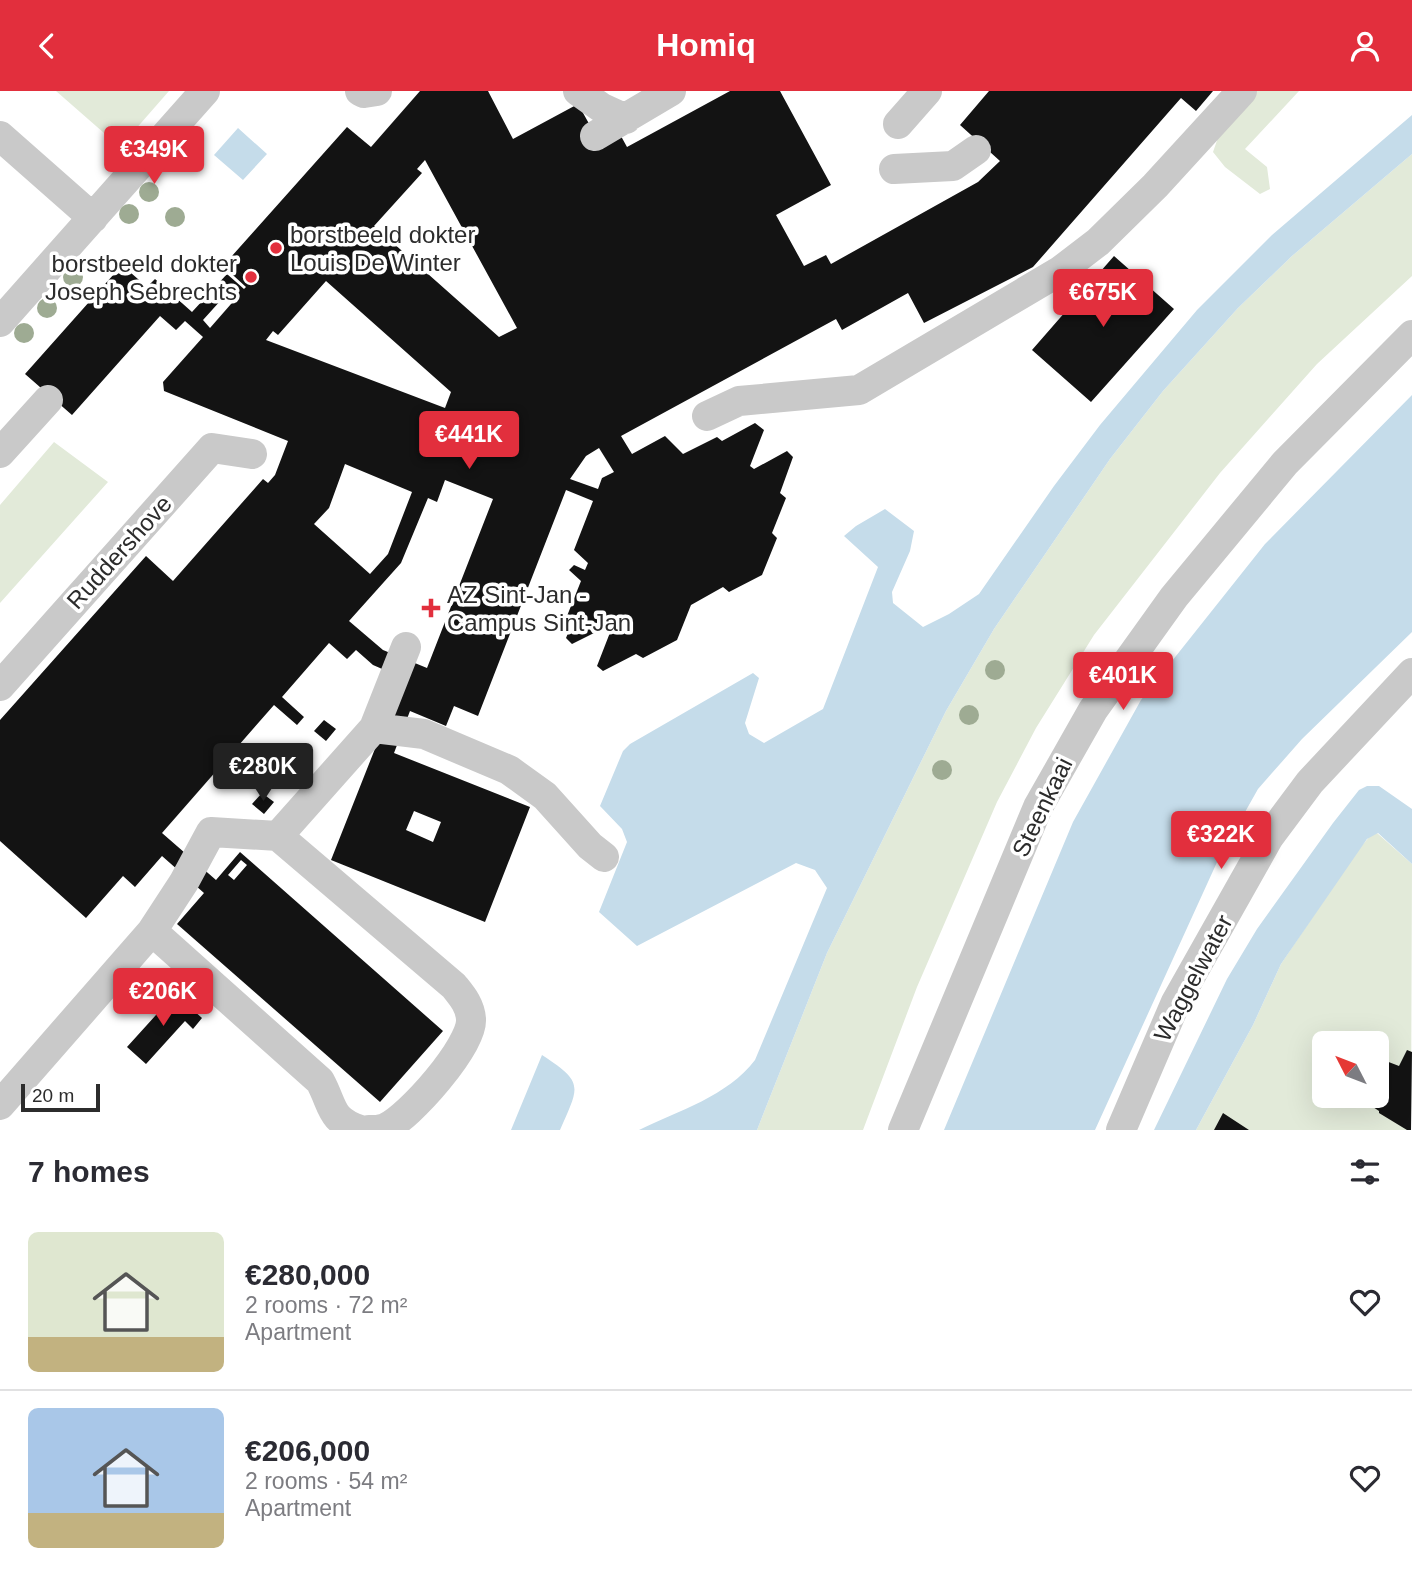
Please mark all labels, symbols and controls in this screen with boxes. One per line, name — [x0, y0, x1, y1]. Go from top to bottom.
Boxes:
icon: back — [28, 27, 66, 65]
text: Homiq — [656, 27, 756, 63]
icon: person — [1346, 27, 1384, 65]
pin: €349K — [105, 127, 203, 186]
text: €349K — [120, 136, 188, 162]
place label: borstbeeld dokter Louis De Winter — [290, 221, 475, 276]
marker: borstbeeld dokter Louis De Winter — [268, 240, 284, 256]
place label: borstbeeld dokter Joseph Sebrechts — [45, 250, 237, 305]
marker: borstbeeld dokter Joseph Sebrechts — [243, 269, 259, 285]
pin: €675K — [1054, 269, 1152, 329]
text: €675K — [1069, 279, 1137, 305]
pin: €441K — [420, 411, 518, 471]
text: €441K — [435, 421, 503, 447]
street label: Ruddershove — [61, 490, 177, 614]
place label: AZ Sint-Jan - Campus Sint-Jan — [447, 581, 631, 636]
marker: AZ Sint-Jan - Campus Sint-Jan — [421, 598, 441, 618]
pin: €401K — [1074, 653, 1172, 712]
text: €401K — [1089, 662, 1157, 688]
pin: €280K — [214, 743, 312, 803]
text: €280K — [229, 753, 297, 779]
street label: Steenkaai — [1006, 753, 1078, 861]
pin: €322K — [1172, 811, 1270, 871]
text: €322K — [1187, 821, 1255, 847]
street label: Waggelwater — [1148, 910, 1238, 1046]
pin: €206K — [114, 969, 212, 1028]
text: €206K — [129, 978, 197, 1004]
north arrow — [1312, 1031, 1390, 1108]
map controls — [1312, 1031, 1389, 1108]
scale bar — [21, 1081, 100, 1113]
text: 20 m — [32, 1085, 74, 1106]
icon: filters — [1346, 1153, 1384, 1191]
text: 7 homes — [28, 1155, 150, 1188]
text: €280,000 — [245, 1258, 370, 1291]
icon: home — [84, 1260, 168, 1344]
icon: heart — [1346, 1283, 1384, 1321]
text: 2 rooms · 72 m² — [245, 1292, 407, 1318]
text: Apartment — [245, 1319, 351, 1345]
text: €206,000 — [245, 1434, 370, 1467]
icon: home — [84, 1436, 168, 1520]
icon: heart — [1346, 1459, 1384, 1497]
text: 2 rooms · 54 m² — [245, 1468, 407, 1494]
text: Apartment — [245, 1495, 351, 1521]

